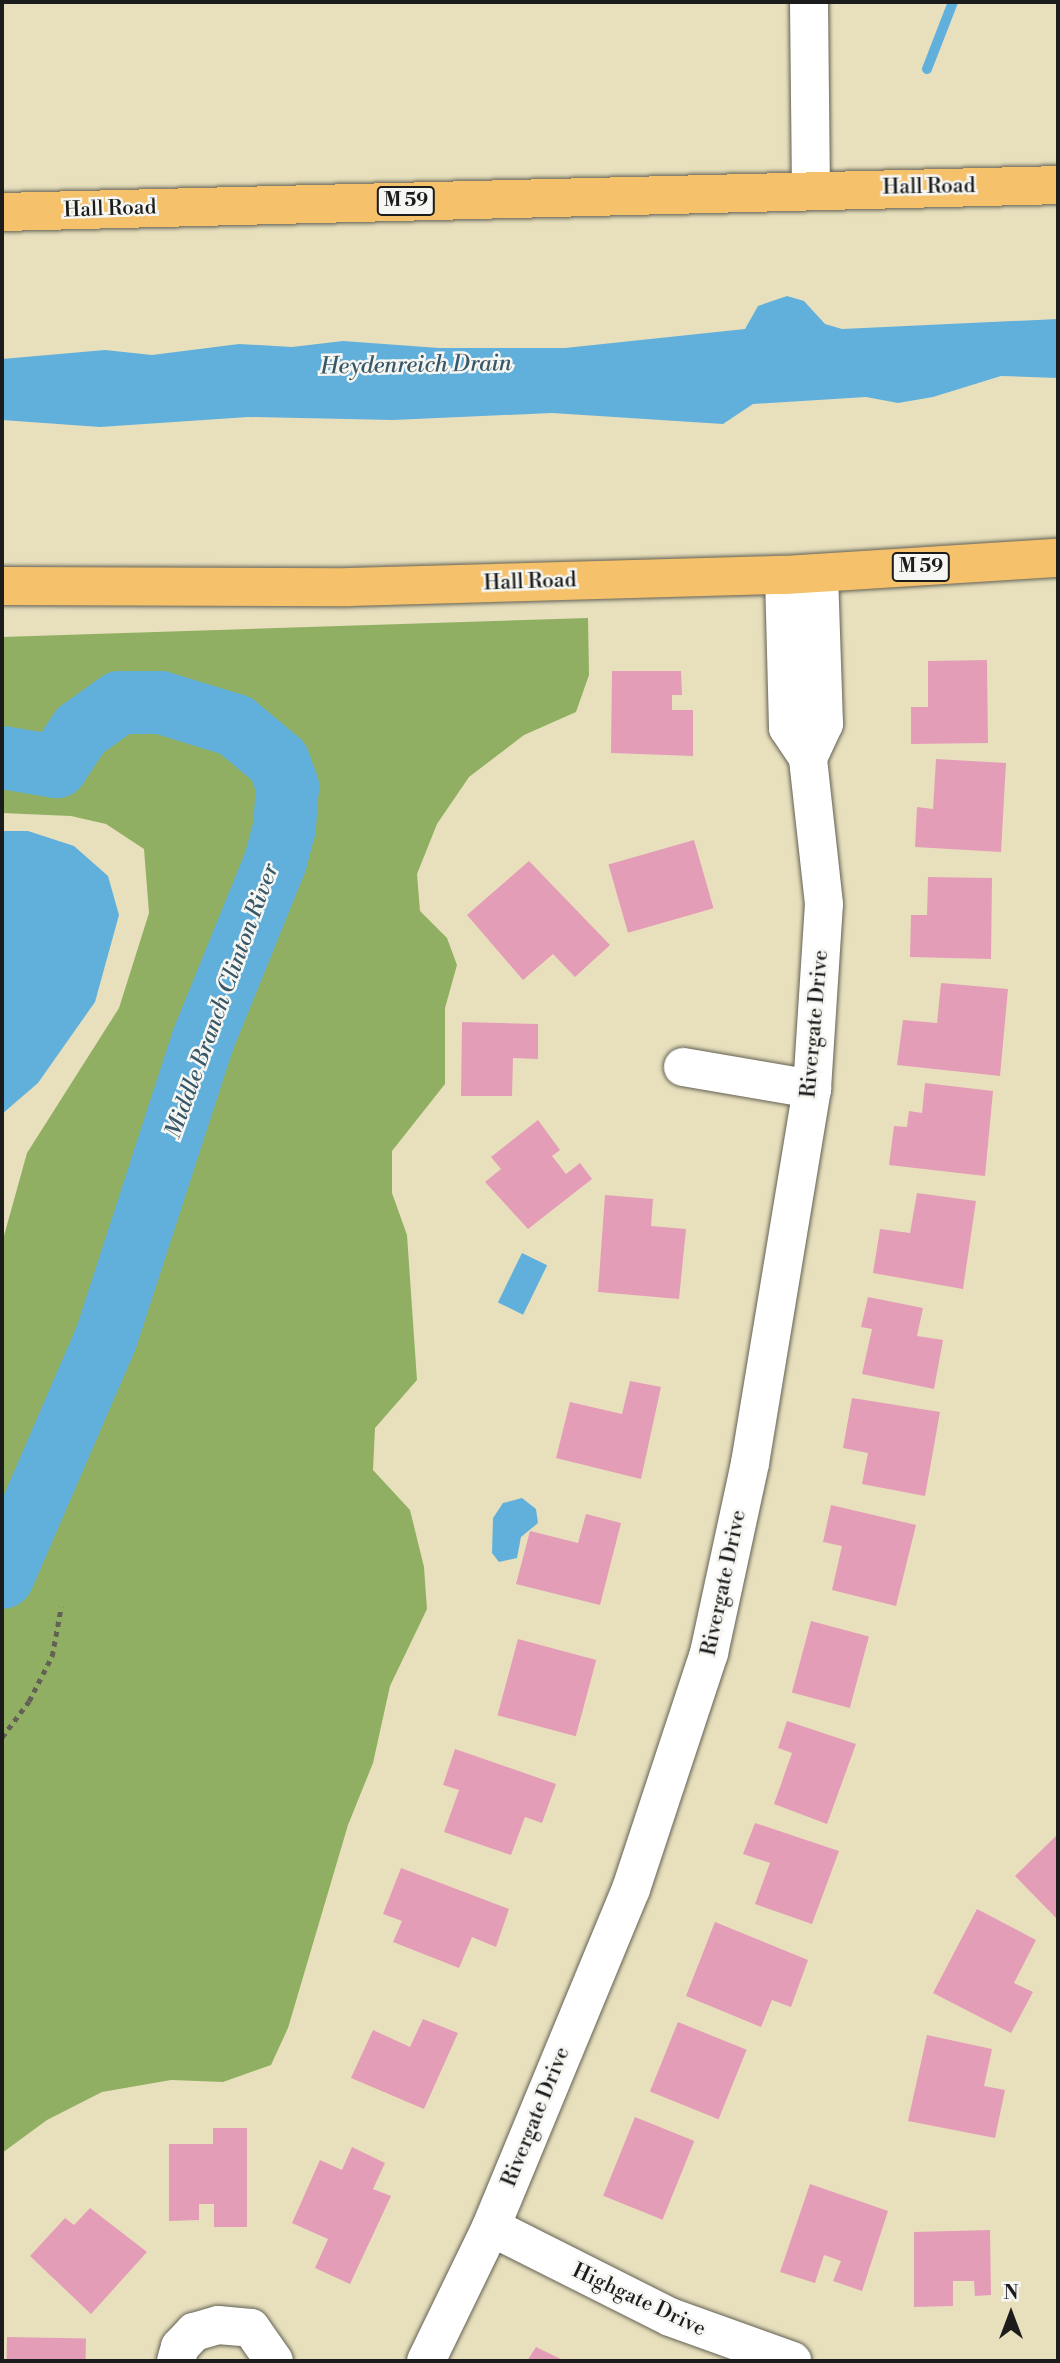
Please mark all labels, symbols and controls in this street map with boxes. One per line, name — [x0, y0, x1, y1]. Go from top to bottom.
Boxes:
street label: Hall Road — [882, 174, 976, 200]
road number: M 59 — [376, 186, 436, 216]
street label: Hall Road — [63, 195, 157, 223]
water label: Heydenreich Drain — [320, 350, 512, 380]
road number: M 59 — [891, 552, 951, 582]
street label: Hall Road — [483, 568, 577, 596]
water label: Middle Branch Clinton River — [159, 860, 285, 1142]
street label: Rivergate Drive — [796, 949, 834, 1099]
street label: Rivergate Drive — [696, 1508, 752, 1658]
street label: Rivergate Drive — [497, 2044, 575, 2190]
street label: Highgate Drive — [568, 2258, 710, 2342]
north arrow — [976, 2279, 1046, 2349]
text: N — [1003, 2281, 1019, 2305]

